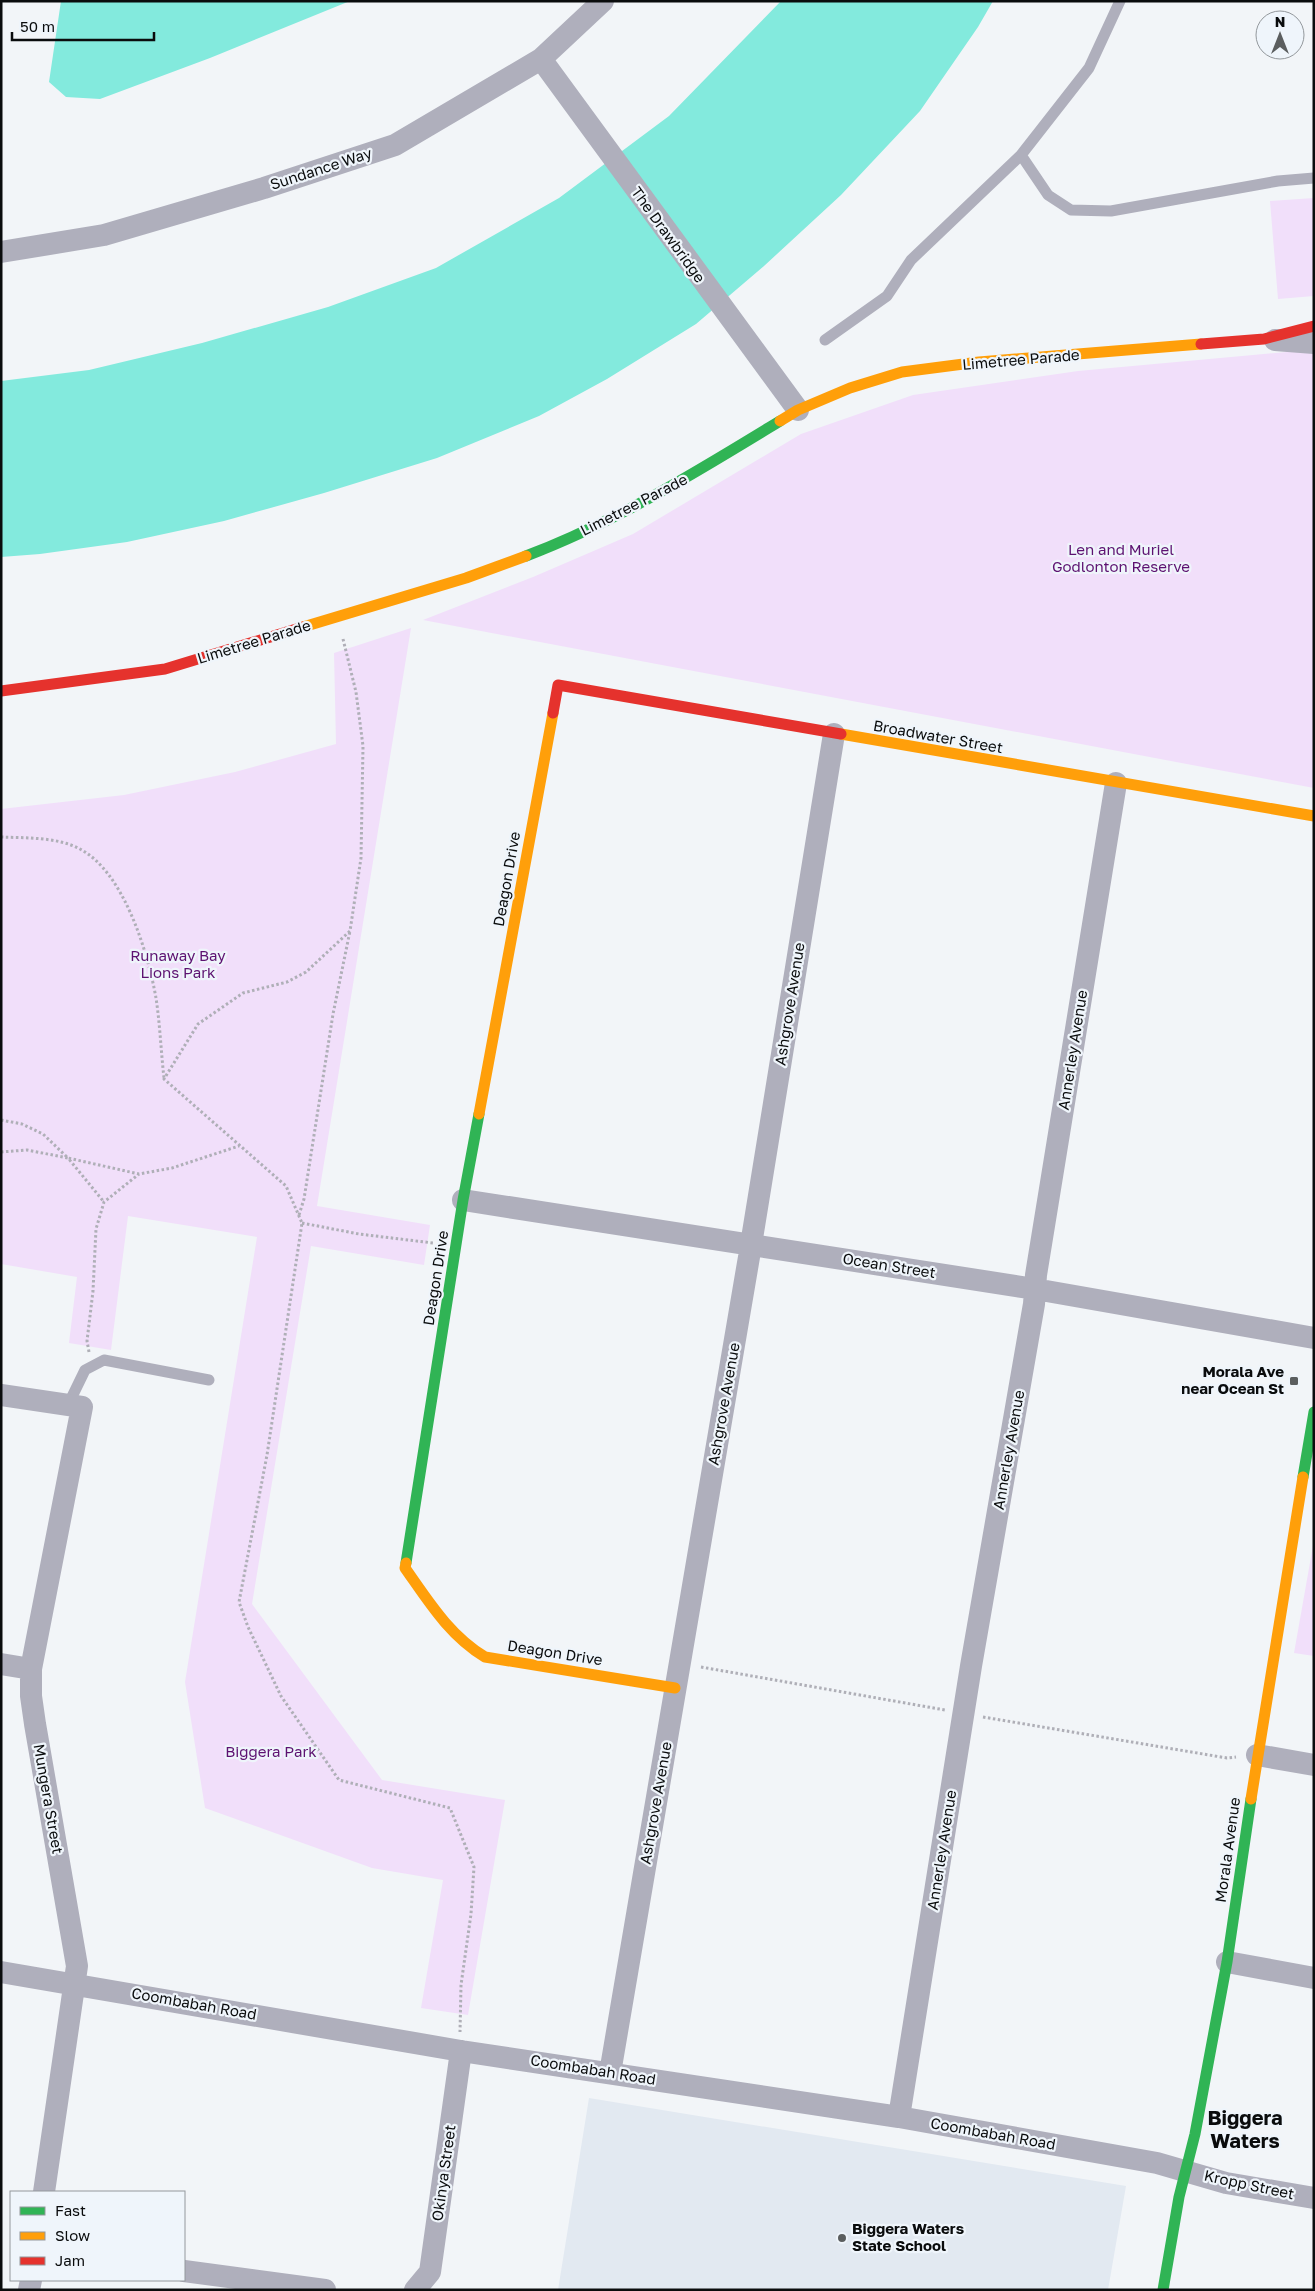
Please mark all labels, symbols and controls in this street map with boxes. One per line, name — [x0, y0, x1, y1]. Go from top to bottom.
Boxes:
scale bar — [12, 10, 155, 42]
north arrow — [1255, 10, 1305, 60]
text: N — [1275, 13, 1285, 30]
text: 50 m — [20, 17, 55, 35]
street label: Sundance Way — [268, 143, 374, 193]
street label: The Drawbridge — [628, 183, 710, 286]
street label: Limetree Parade — [962, 345, 1081, 373]
street label: Limetree Parade — [577, 469, 690, 539]
park label: Len and Muriel Godlonton Reserve — [1052, 540, 1190, 575]
street label: Limetree Parade — [195, 615, 313, 667]
street label: Broadwater Street — [872, 716, 1004, 756]
street label: Deagon Drive — [489, 830, 523, 928]
street label: Ashgrove Avenue — [770, 941, 808, 1067]
park label: Runaway Bay Lions Park — [130, 946, 226, 981]
street label: Annerley Avenue — [1054, 988, 1090, 1111]
street label: Deagon Drive — [419, 1229, 451, 1327]
street label: Ocean Street — [841, 1249, 937, 1281]
street label: Ashgrove Avenue — [703, 1341, 743, 1467]
place label: Morala Ave near Ocean St — [1181, 1362, 1284, 1397]
marker: Morala Ave near Ocean St — [1288, 1375, 1300, 1387]
street label: Annerley Avenue — [989, 1388, 1027, 1511]
street label: Deagon Drive — [506, 1636, 604, 1668]
street label: Ashgrove Avenue — [635, 1740, 675, 1866]
street label: Mungera Street — [30, 1742, 68, 1855]
park label: Biggera Park — [225, 1742, 317, 1760]
street label: Annerley Avenue — [923, 1788, 959, 1911]
street label: Morala Avenue — [1211, 1796, 1243, 1904]
street label: Coombabah Road — [130, 1983, 258, 2023]
street label: Coombabah Road — [529, 2050, 657, 2088]
district label: Biggera Waters — [1207, 2105, 1283, 2152]
street label: Coombabah Road — [929, 2113, 1057, 2153]
street label: Okinya Street — [427, 2124, 459, 2222]
street label: Kropp Street — [1203, 2166, 1296, 2202]
legend — [10, 2191, 185, 2281]
text: Fast — [55, 2201, 86, 2219]
place label: Biggera Waters State School — [852, 2219, 964, 2254]
text: Slow — [55, 2226, 90, 2244]
marker: Biggera Waters State School — [836, 2232, 848, 2244]
text: Jam — [55, 2251, 85, 2269]

